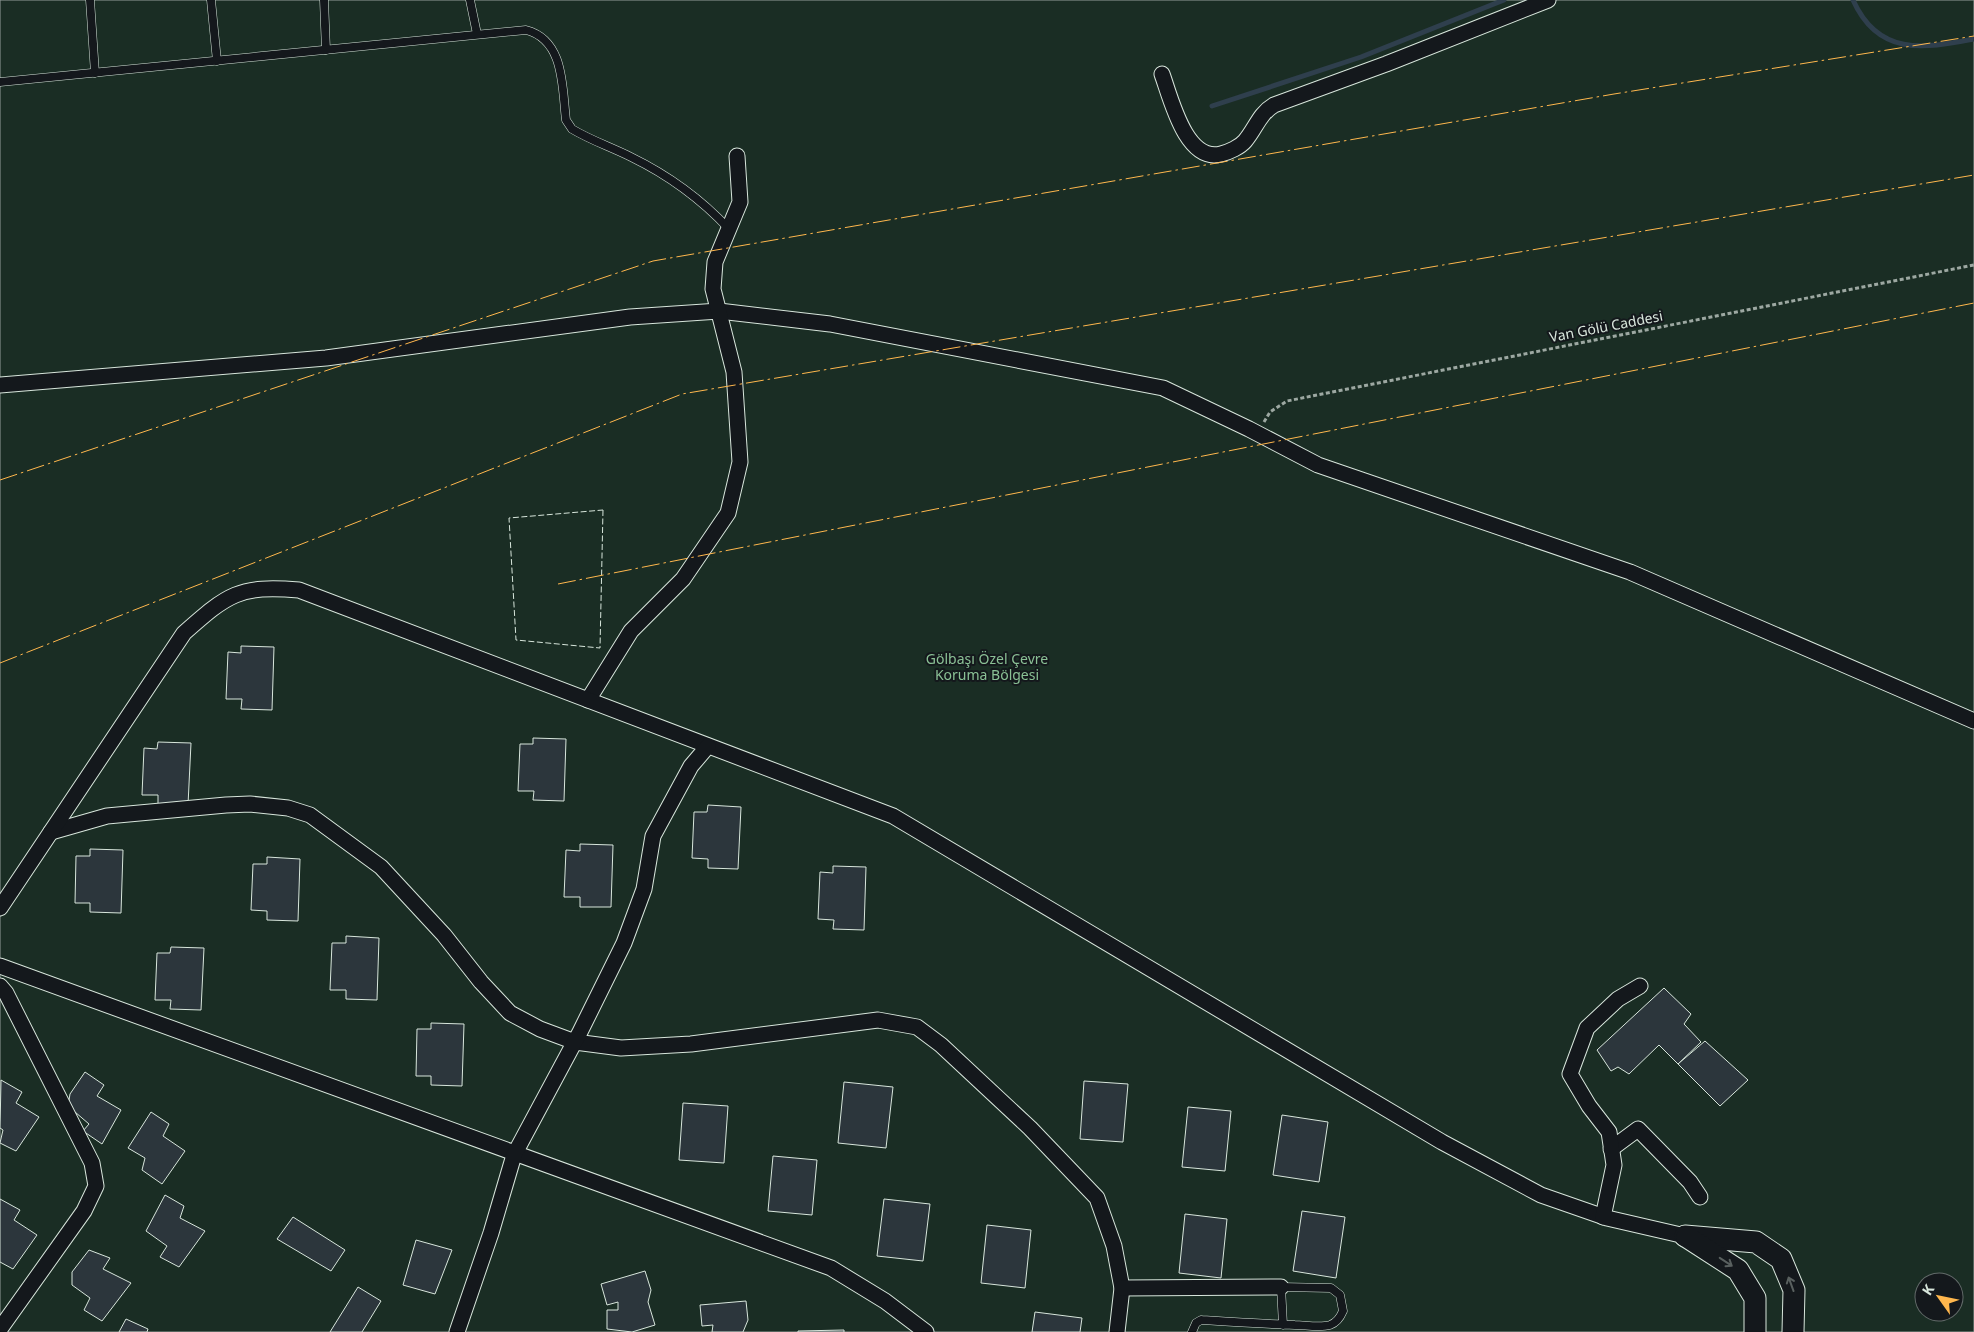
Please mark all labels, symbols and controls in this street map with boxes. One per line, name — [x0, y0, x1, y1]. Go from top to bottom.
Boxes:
street label: Van Gölü Caddesi — [1548, 306, 1664, 346]
park label: Gölbaşı Özel Çevre Koruma Bölgesi — [926, 649, 1048, 684]
one-way arrow — [1718, 1257, 1732, 1267]
north arrow — [1914, 1272, 1964, 1322]
one-way arrow — [1786, 1277, 1795, 1292]
text: K — [1917, 1280, 1939, 1299]

